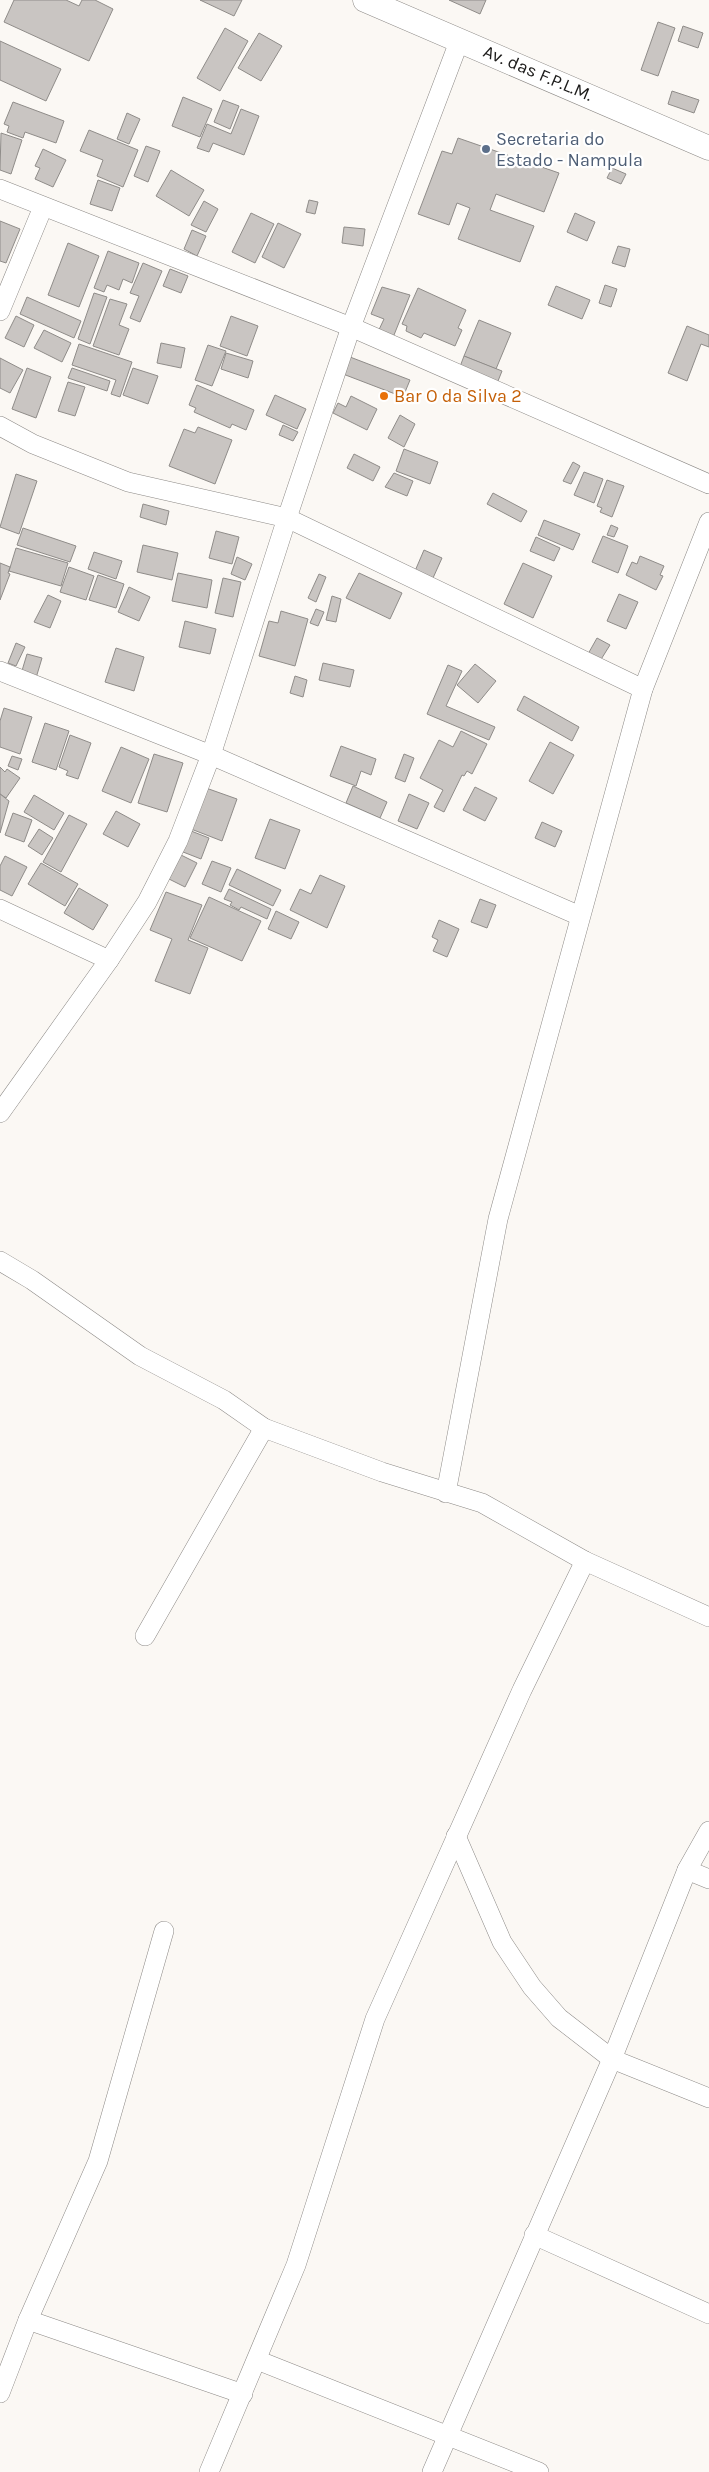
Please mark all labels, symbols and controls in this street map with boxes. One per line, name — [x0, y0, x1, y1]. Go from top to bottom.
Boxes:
street label: Av. das F.P.L.M. — [480, 40, 596, 106]
place label: Secretaria do Estado - Nampula — [496, 128, 643, 171]
marker: Secretaria do Estado - Nampula — [480, 143, 492, 155]
place label: Bar O da Silva 2 — [394, 385, 522, 407]
marker: Bar O da Silva 2 — [378, 390, 390, 402]

